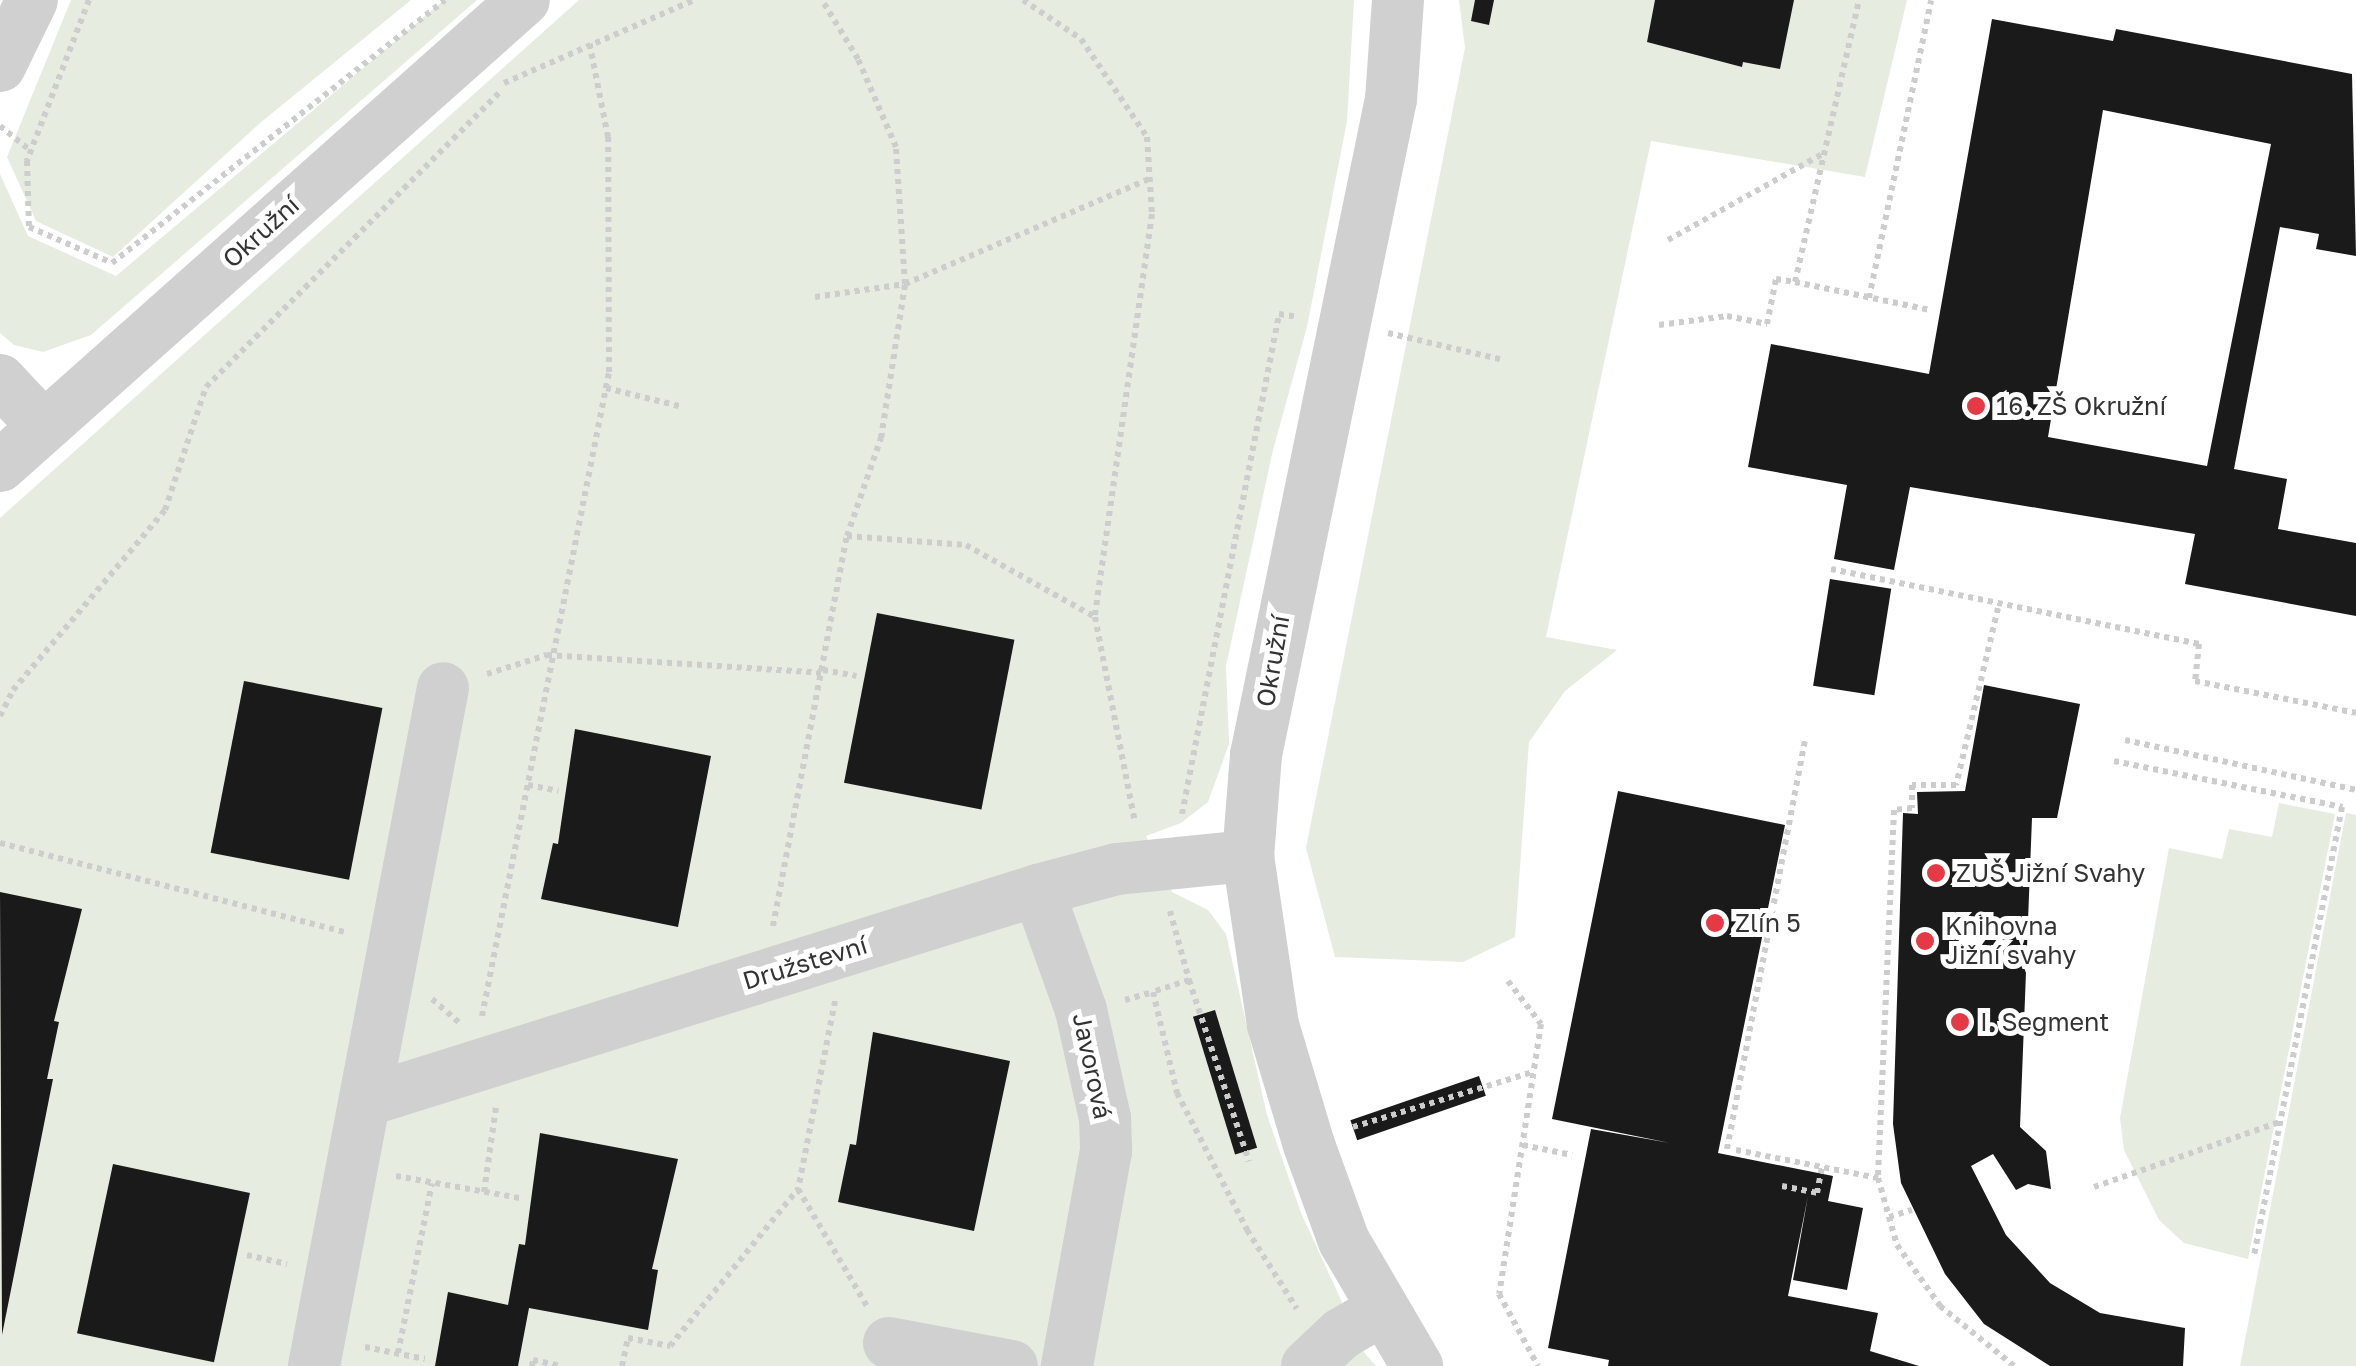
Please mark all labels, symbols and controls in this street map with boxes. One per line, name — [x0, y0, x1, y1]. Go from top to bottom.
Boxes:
street label: Okružní — [217, 190, 305, 274]
place label: 16. ZŠ Okružní — [1996, 391, 2166, 421]
marker: 16. ZŠ Okružní — [1965, 395, 1987, 417]
street label: Okružní — [1250, 613, 1296, 709]
place label: ZUŠ Jižní Svahy — [1956, 858, 2145, 888]
marker: ZUŠ Jižní Svahy — [1925, 862, 1947, 884]
place label: Zlín 5 — [1735, 908, 1801, 938]
marker: Zlín 5 — [1704, 912, 1726, 934]
place label: Knihovna Jižní svahy — [1945, 912, 2076, 971]
street label: Družstevní — [739, 930, 871, 996]
marker: Knihovna Jižní svahy — [1914, 930, 1936, 952]
place label: I. Segment — [1980, 1007, 2109, 1037]
street label: Javorová — [1066, 1010, 1118, 1122]
marker: I. Segment — [1949, 1011, 1971, 1033]

